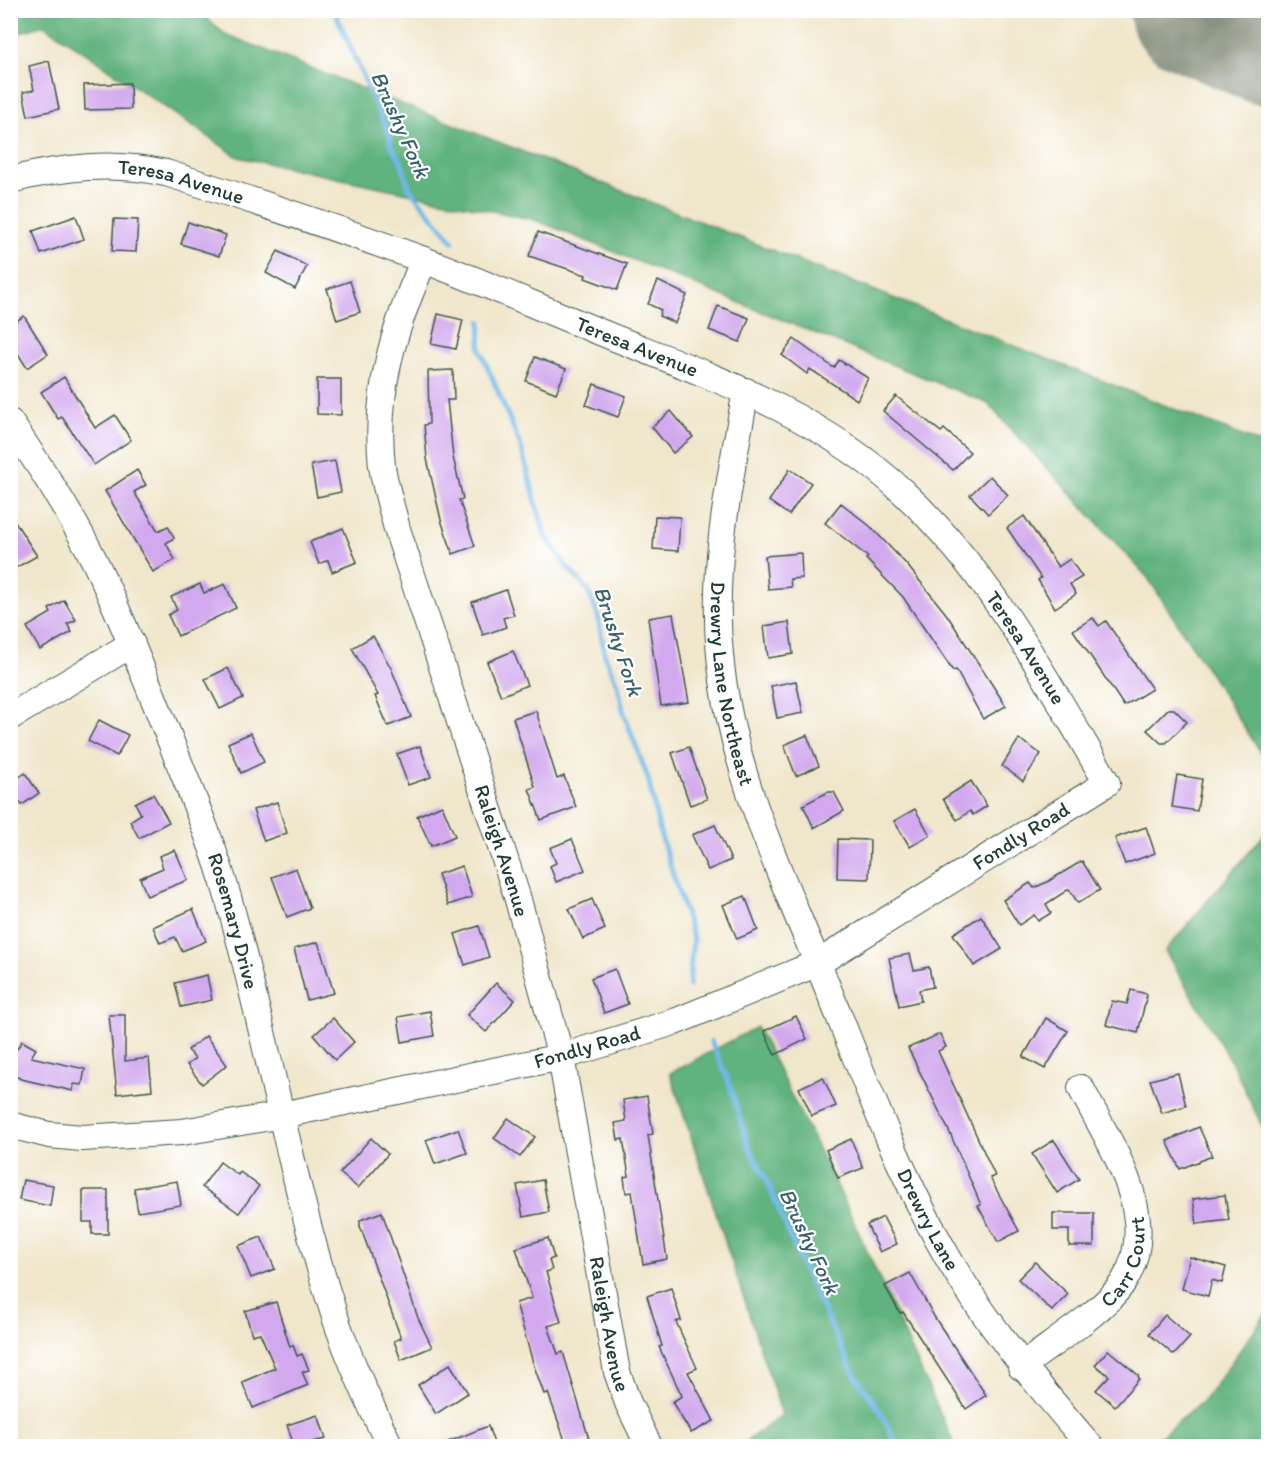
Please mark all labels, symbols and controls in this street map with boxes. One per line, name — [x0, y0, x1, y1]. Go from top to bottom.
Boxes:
water label: Brushy Fork — [365, 67, 437, 183]
street label: Teresa Avenue — [117, 154, 248, 209]
street label: Teresa Avenue — [572, 311, 702, 382]
street label: Drewry Lane Northeast — [706, 581, 760, 789]
water label: Brushy Fork — [588, 583, 649, 701]
street label: Teresa Avenue — [981, 586, 1072, 709]
street label: Raleigh Avenue — [469, 781, 535, 919]
street label: Fondly Road — [968, 796, 1074, 875]
street label: Rosemary Drive — [203, 849, 264, 991]
street label: Fondly Road — [531, 1019, 643, 1074]
street label: Drewry Lane — [892, 1164, 966, 1275]
water label: Brushy Fork — [773, 1184, 847, 1300]
street label: Carr Court — [1095, 1215, 1150, 1312]
street label: Raleigh Avenue — [585, 1254, 636, 1395]

